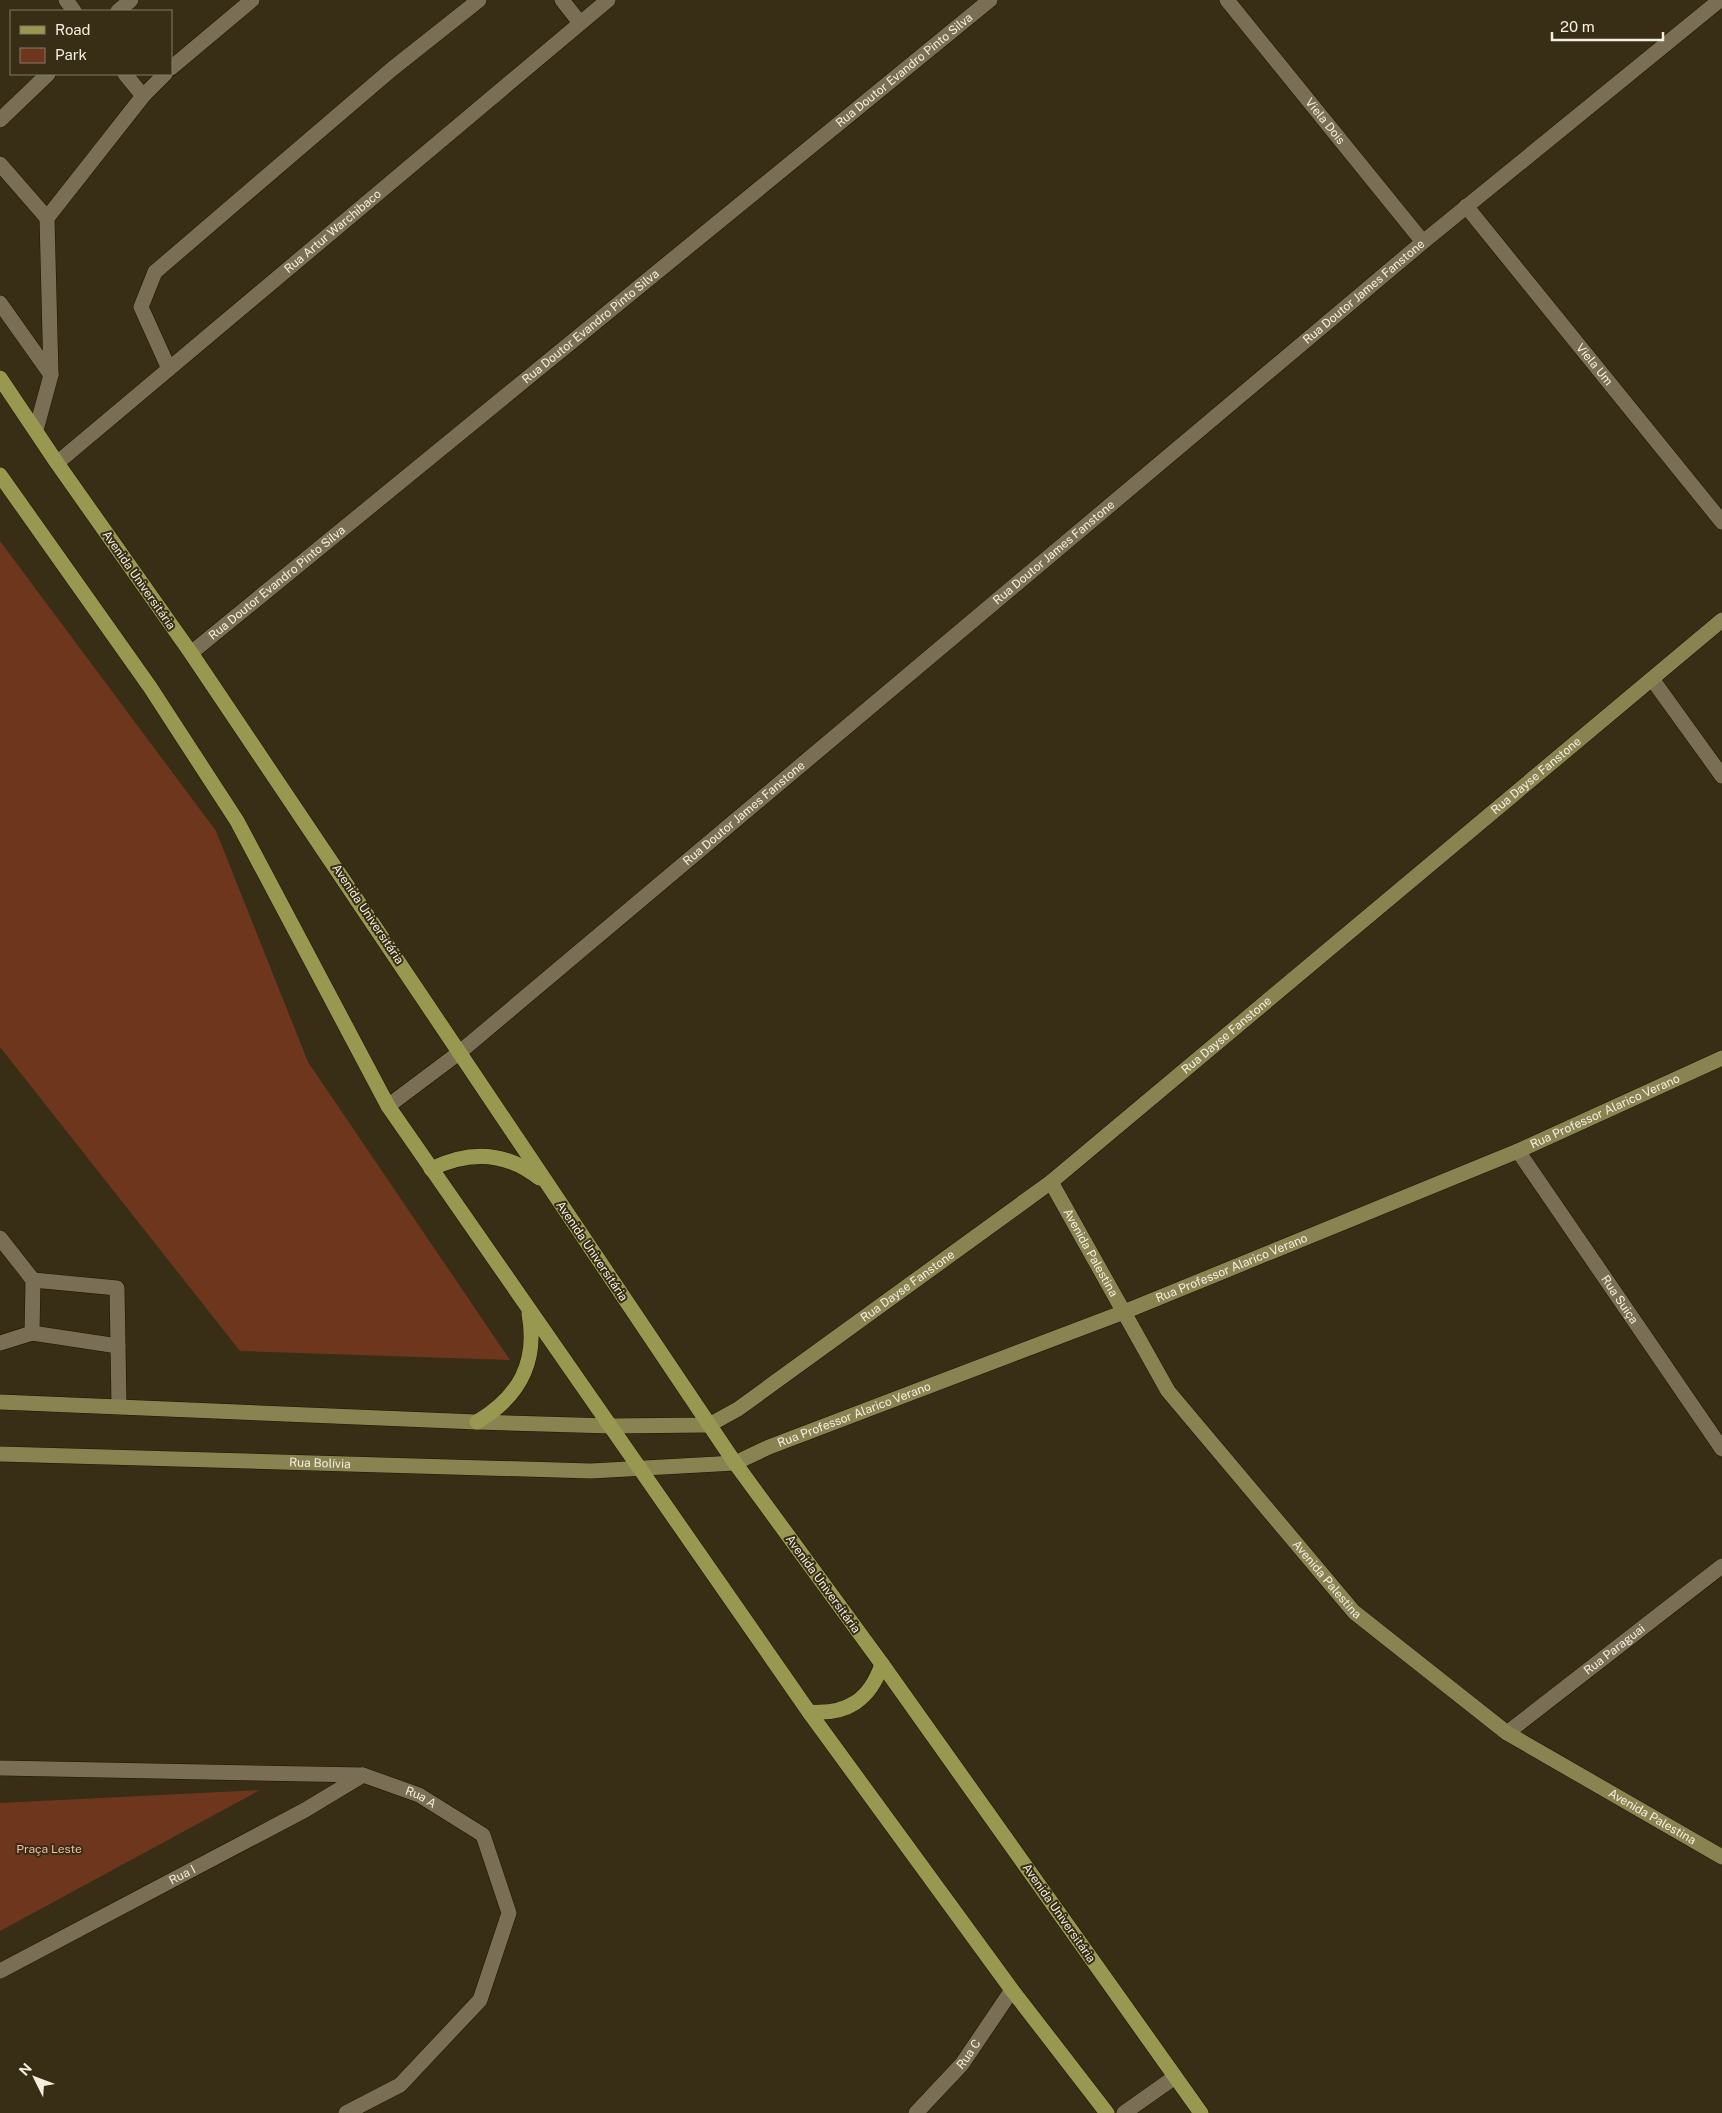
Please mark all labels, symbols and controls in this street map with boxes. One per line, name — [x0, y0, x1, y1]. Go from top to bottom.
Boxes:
legend — [10, 10, 172, 75]
street label: Rua Doutor Evandro Pinto Silva — [833, 10, 975, 130]
scale bar — [1552, 10, 1663, 42]
text: 20 m — [1560, 18, 1595, 35]
text: Road — [55, 21, 91, 38]
text: Park — [55, 46, 87, 63]
street label: Viela Dois — [1302, 95, 1348, 147]
street label: Rua Artur Warchibaco — [281, 187, 384, 276]
street label: Rua Doutor James Fanstone — [1300, 237, 1428, 347]
street label: Rua Doutor Evandro Pinto Silva — [519, 266, 662, 386]
street label: Viela Um — [1573, 341, 1616, 388]
street label: Rua Doutor James Fanstone — [990, 497, 1118, 608]
street label: Rua Doutor Evandro Pinto Silva — [206, 523, 348, 643]
street label: Avenida Universitária — [100, 528, 178, 632]
street label: Rua Dayse Fanstone — [1488, 734, 1584, 817]
street label: Rua Doutor James Fanstone — [680, 758, 808, 868]
street label: Avenida Universitária — [329, 861, 407, 967]
street label: Rua Dayse Fanstone — [1179, 993, 1274, 1077]
street label: Rua Professor Alarico Verano — [1528, 1071, 1682, 1152]
street label: Avenida Universitária — [553, 1198, 631, 1304]
street label: Avenida Palestina — [1060, 1206, 1121, 1299]
street label: Rua Professor Alarico Verano — [1153, 1231, 1310, 1305]
street label: Rua Dayse Fanstone — [858, 1247, 957, 1325]
street label: Rua Suiça — [1598, 1273, 1641, 1326]
street label: Rua Professor Alarico Verano — [775, 1379, 933, 1450]
street label: Rua Bolívia — [289, 1455, 351, 1471]
street label: Avenida Universitária — [783, 1532, 863, 1636]
street label: Avenida Palestina — [1290, 1537, 1364, 1622]
street label: Rua Paraguai — [1581, 1621, 1648, 1678]
street label: Rua A — [403, 1784, 439, 1811]
street label: Avenida Palestina — [1606, 1786, 1698, 1847]
park label: Praça Leste — [16, 1842, 82, 1856]
street label: Avenida Universitária — [1020, 1861, 1098, 1965]
street label: Rua I — [167, 1862, 198, 1888]
street label: Rua C — [954, 2037, 984, 2072]
north arrow — [10, 2053, 60, 2103]
text: N — [16, 2060, 35, 2079]

